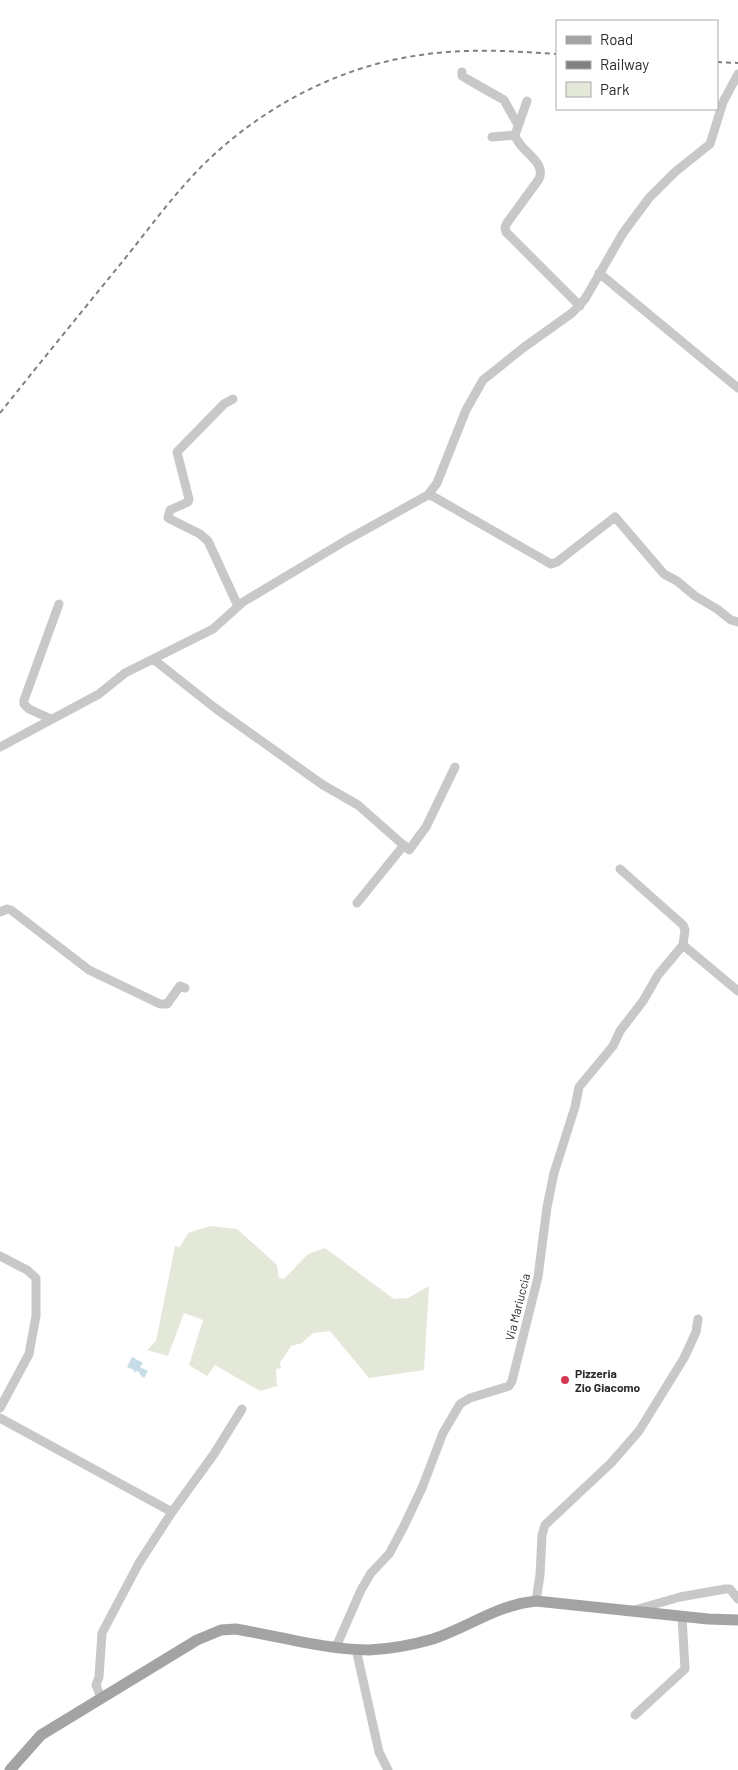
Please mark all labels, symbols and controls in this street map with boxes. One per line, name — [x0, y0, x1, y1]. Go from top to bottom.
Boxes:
legend — [556, 20, 718, 110]
text: Road — [600, 30, 633, 48]
text: Railway — [600, 55, 649, 73]
text: Park — [600, 80, 630, 98]
street label: Via Mariuccia — [502, 1272, 532, 1342]
place label: Pizzeria Zio Giacomo — [575, 1366, 641, 1394]
marker: Pizzeria Zio Giacomo — [559, 1374, 571, 1386]

